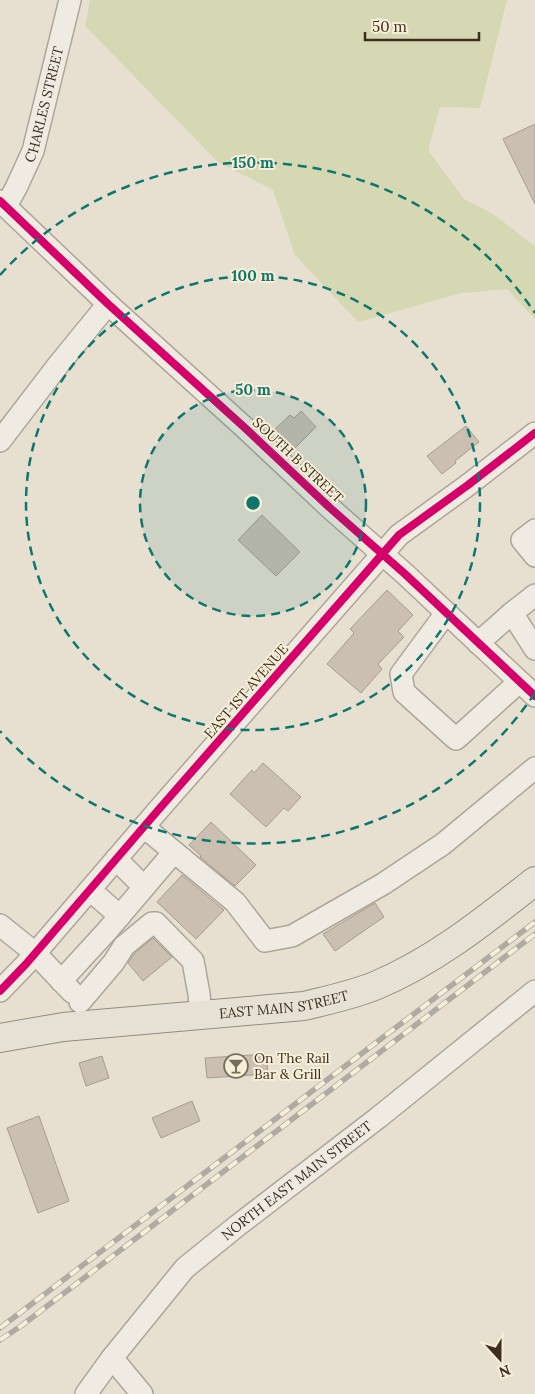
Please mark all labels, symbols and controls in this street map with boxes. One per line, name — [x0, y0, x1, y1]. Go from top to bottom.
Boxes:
scale bar — [365, 10, 479, 42]
text: 50 m — [372, 17, 407, 36]
street label: CHARLES STREET — [20, 45, 67, 165]
text: 150 m — [232, 153, 274, 172]
text: 100 m — [232, 266, 275, 285]
text: 50 m — [235, 380, 271, 399]
street label: SOUTH B STREET — [249, 413, 347, 507]
centre of rings — [244, 494, 262, 512]
street label: EAST 1ST AVENUE — [200, 640, 292, 742]
street label: EAST MAIN STREET — [218, 986, 351, 1022]
place label: On The Rail Bar & Grill — [254, 1049, 330, 1083]
bar icon: On The Rail Bar & Grill — [223, 1053, 249, 1079]
street label: NORTH EAST MAIN STREET — [218, 1117, 375, 1244]
north arrow — [475, 1334, 525, 1384]
text: N — [496, 1361, 513, 1382]

